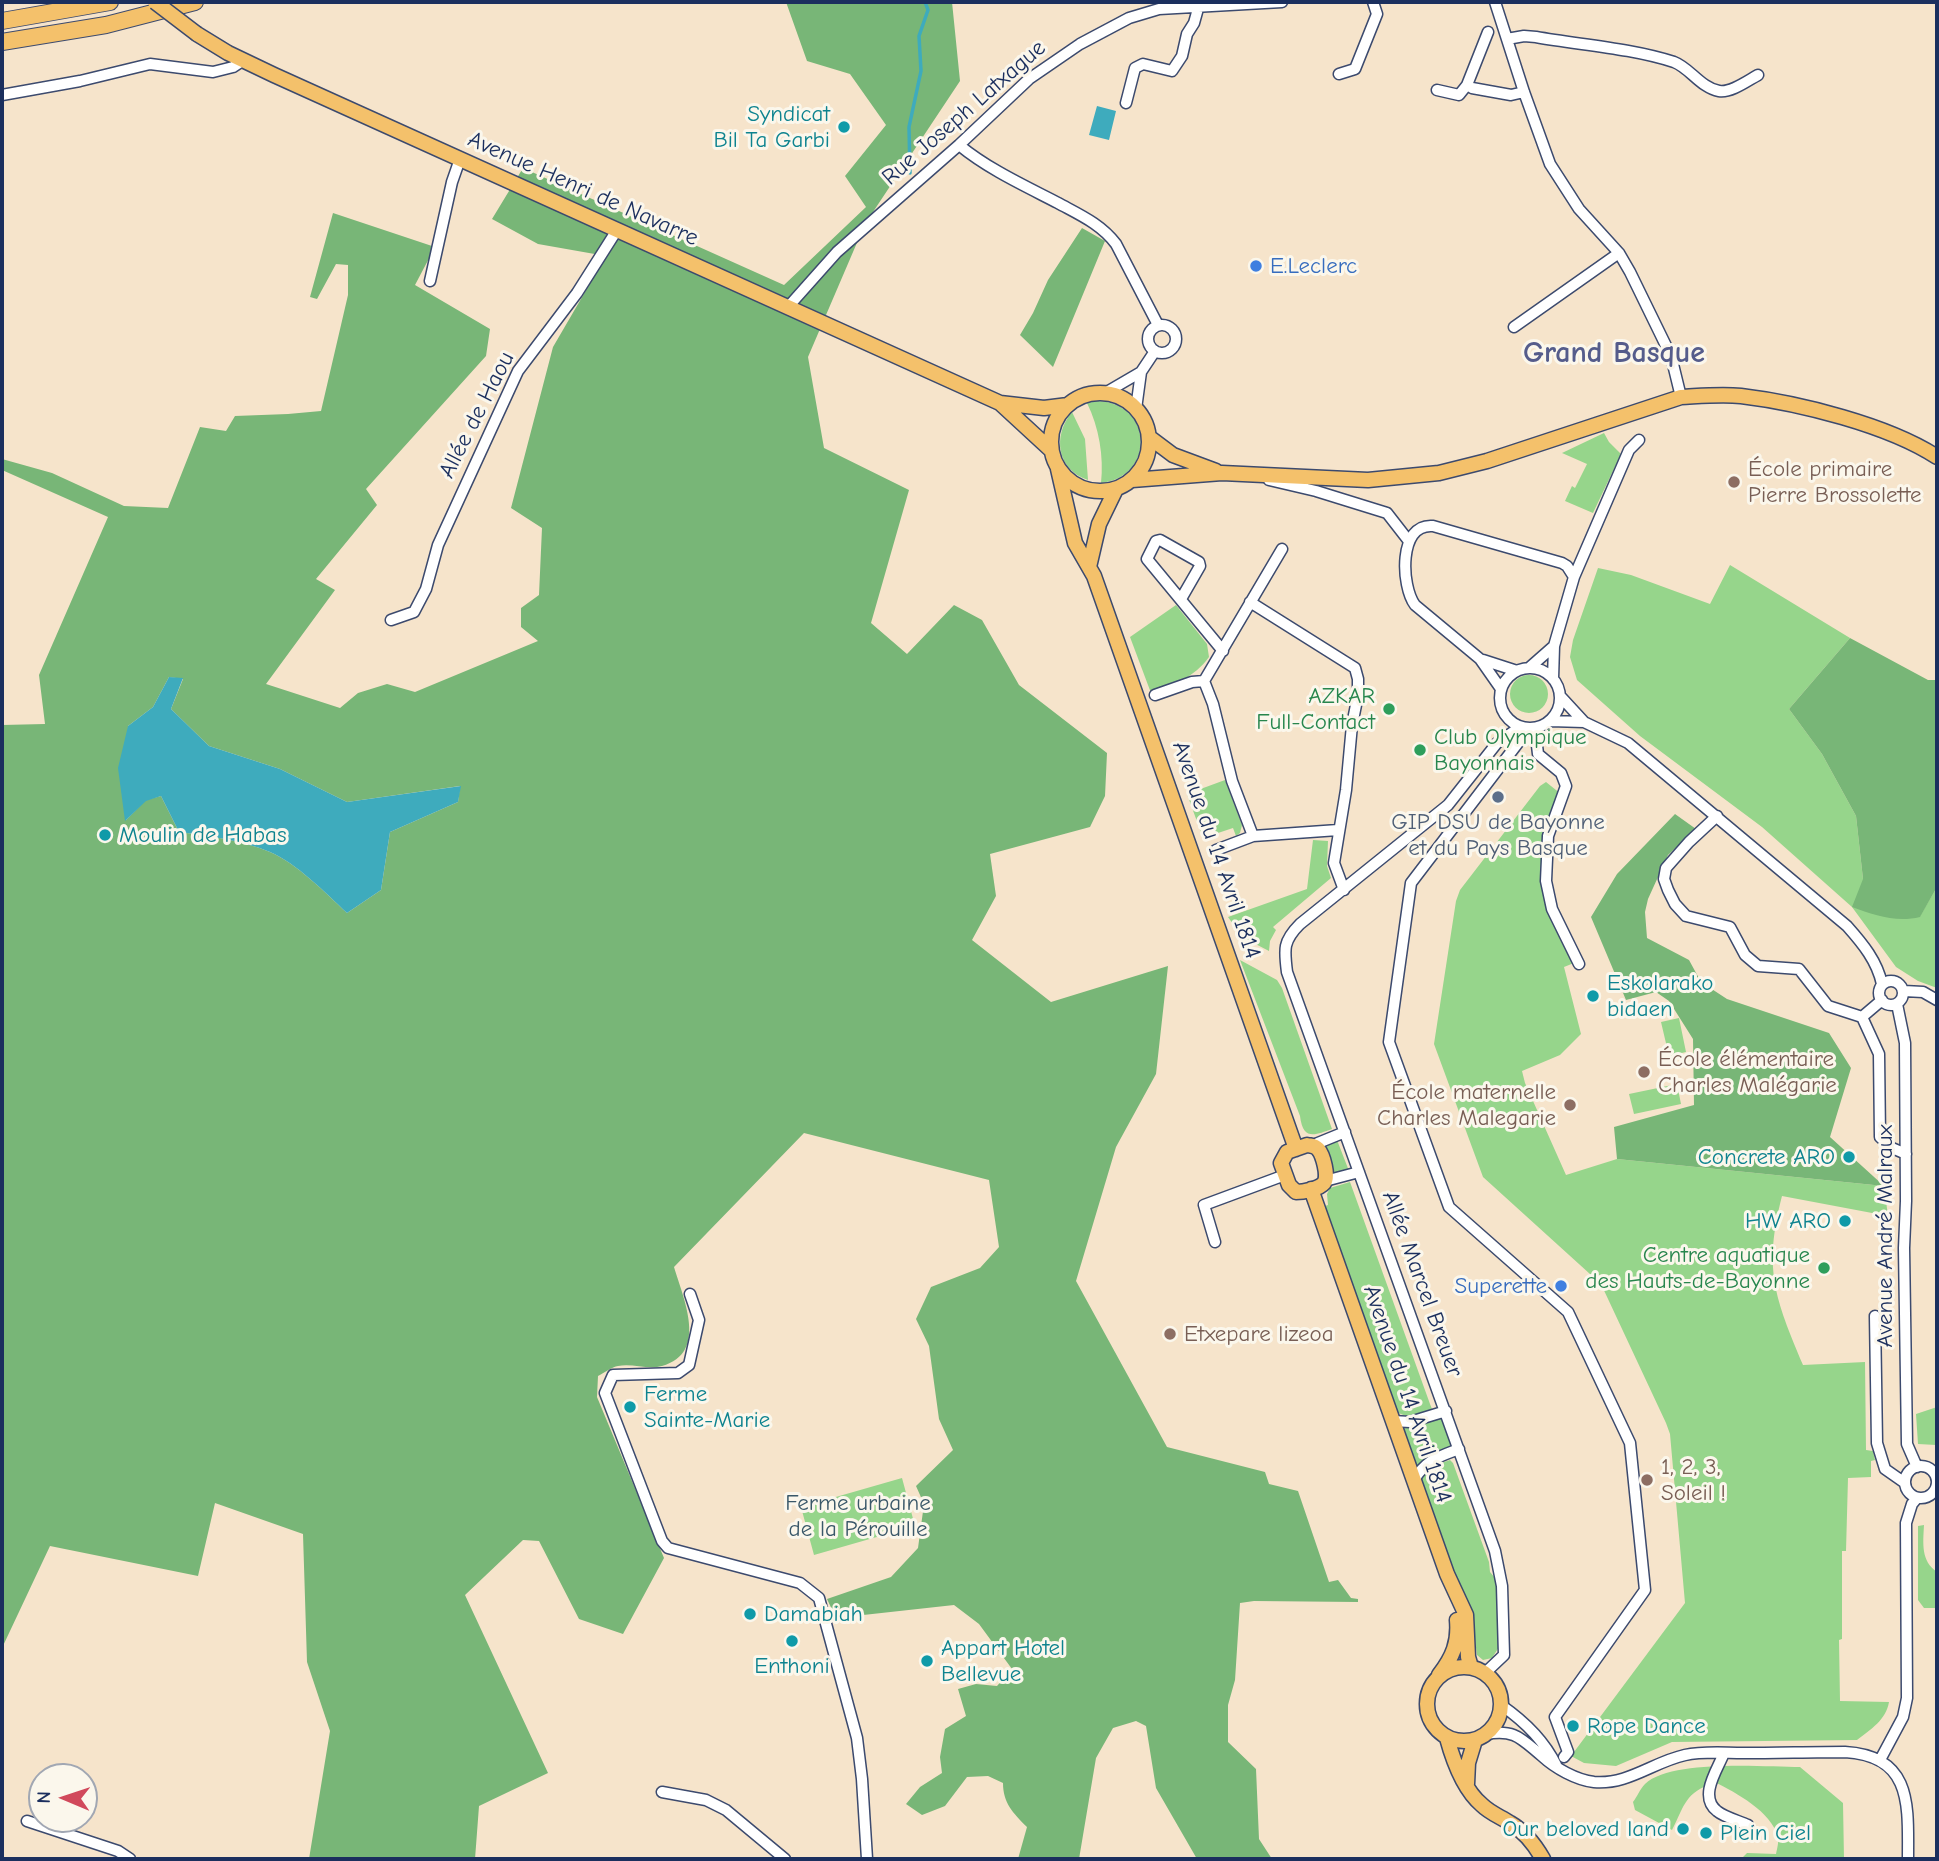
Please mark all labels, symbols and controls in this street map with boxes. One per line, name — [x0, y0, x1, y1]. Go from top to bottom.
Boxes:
street label: Rue Joseph Latxague — [877, 34, 1051, 192]
place label: Syndicat Bil Ta Garbi — [713, 100, 830, 154]
marker: Syndicat Bil Ta Garbi — [836, 119, 852, 135]
street label: Avenue Henri de Navarre — [463, 126, 703, 252]
place label: E.Leclerc — [1270, 252, 1357, 280]
marker: E.Leclerc — [1248, 258, 1264, 274]
district label: Grand Basque — [1523, 336, 1705, 372]
street label: Allée de Haou — [433, 347, 521, 483]
place label: École primaire Pierre Brossolette — [1748, 455, 1921, 509]
marker: École primaire Pierre Brossolette — [1726, 474, 1742, 490]
place label: AZKAR Full-Contact — [1256, 682, 1375, 736]
marker: AZKAR Full-Contact — [1381, 701, 1397, 717]
place label: Club Olympique Bayonnais — [1434, 723, 1587, 777]
street label: Avenue du 14 Avril 1814 — [1166, 738, 1266, 962]
marker: Club Olympique Bayonnais — [1412, 742, 1428, 758]
marker: GIP DSU de Bayonne et du Pays Basque — [1490, 789, 1506, 805]
place label: GIP DSU de Bayonne et du Pays Basque — [1391, 808, 1605, 862]
place label: Moulin de Habas — [119, 821, 286, 849]
marker: Moulin de Habas — [97, 827, 113, 843]
place label: Eskolarako bidaen — [1607, 969, 1714, 1023]
marker: Eskolarako bidaen — [1585, 988, 1601, 1004]
place label: École élémentaire Charles Malégarie — [1658, 1045, 1837, 1099]
marker: École élémentaire Charles Malégarie — [1636, 1064, 1652, 1080]
place label: École maternelle Charles Malegarie — [1377, 1078, 1556, 1132]
marker: École maternelle Charles Malegarie — [1562, 1097, 1578, 1113]
street label: Avenue André Malraux — [1871, 1124, 1899, 1348]
place label: Concrete ARO — [1698, 1143, 1835, 1171]
marker: Concrete ARO — [1841, 1149, 1857, 1165]
street label: Allée Marcel Breuer — [1376, 1187, 1468, 1381]
place label: HW ARO — [1745, 1207, 1831, 1235]
marker: HW ARO — [1837, 1213, 1853, 1229]
place label: Centre aquatique des Hauts-de-Bayonne — [1585, 1241, 1810, 1295]
marker: Centre aquatique des Hauts-de-Bayonne — [1816, 1260, 1832, 1276]
place label: Superette — [1455, 1272, 1547, 1300]
marker: Superette — [1553, 1278, 1569, 1294]
street label: Avenue du 14 Avril 1814 — [1357, 1282, 1457, 1506]
place label: Etxepare lizeoa — [1184, 1320, 1334, 1348]
marker: Etxepare lizeoa — [1162, 1326, 1178, 1342]
place label: Ferme Sainte-Marie — [644, 1380, 770, 1434]
marker: Ferme Sainte-Marie — [622, 1399, 638, 1415]
place label: 1, 2, 3, Soleil ! — [1661, 1453, 1726, 1507]
marker: 1, 2, 3, Soleil ! — [1639, 1472, 1655, 1488]
park label: Ferme urbaine de la Pérouille — [785, 1489, 931, 1543]
place label: Damabiah — [764, 1600, 863, 1628]
marker: Damabiah — [742, 1606, 758, 1622]
marker: Enthoni — [784, 1633, 800, 1649]
place label: Appart Hotel Bellevue — [941, 1634, 1065, 1688]
place label: Enthoni — [754, 1652, 830, 1680]
marker: Appart Hotel Bellevue — [919, 1653, 935, 1669]
place label: Rope Dance — [1587, 1712, 1706, 1740]
marker: Rope Dance — [1565, 1718, 1581, 1734]
north arrow — [28, 1763, 98, 1833]
text: N — [33, 1791, 55, 1804]
place label: Our beloved land — [1503, 1815, 1669, 1843]
place label: Plein Ciel — [1720, 1819, 1811, 1847]
marker: Our beloved land — [1675, 1821, 1691, 1837]
marker: Plein Ciel — [1698, 1825, 1714, 1841]

